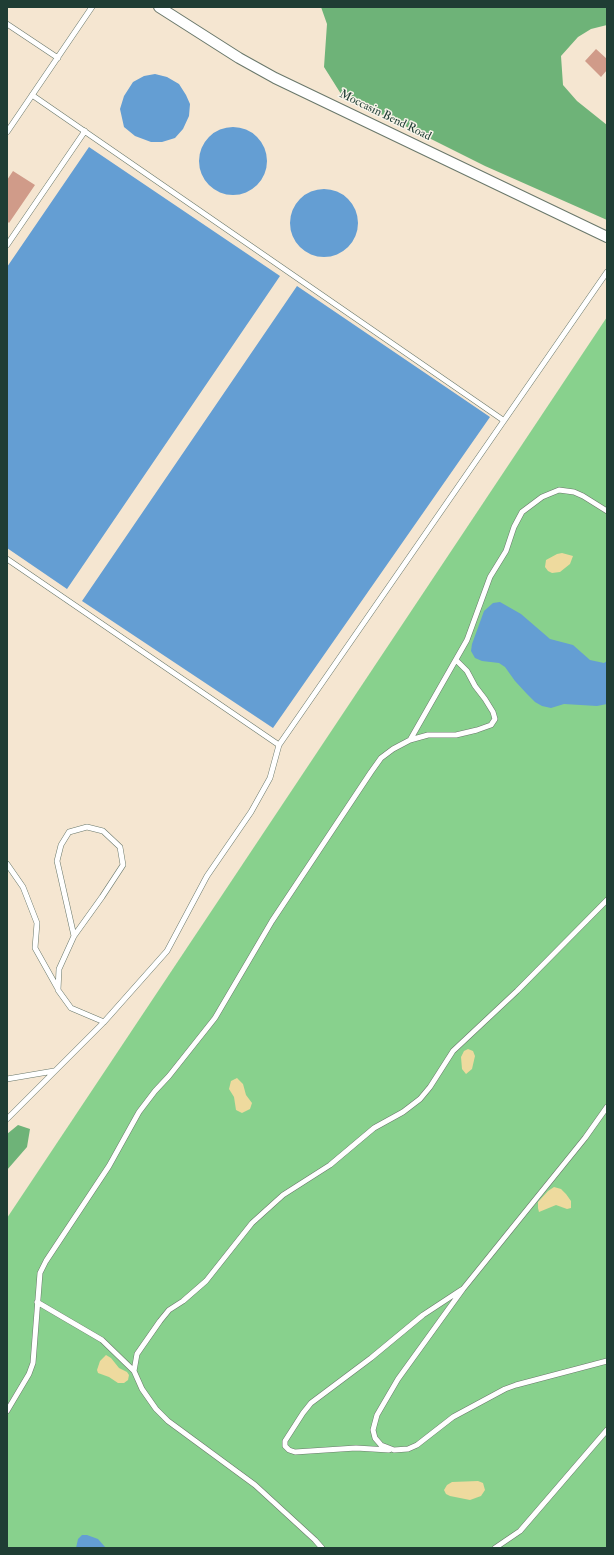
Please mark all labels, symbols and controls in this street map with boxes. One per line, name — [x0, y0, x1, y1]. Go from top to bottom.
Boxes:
street label: Moccasin Bend Road — [337, 88, 433, 144]

